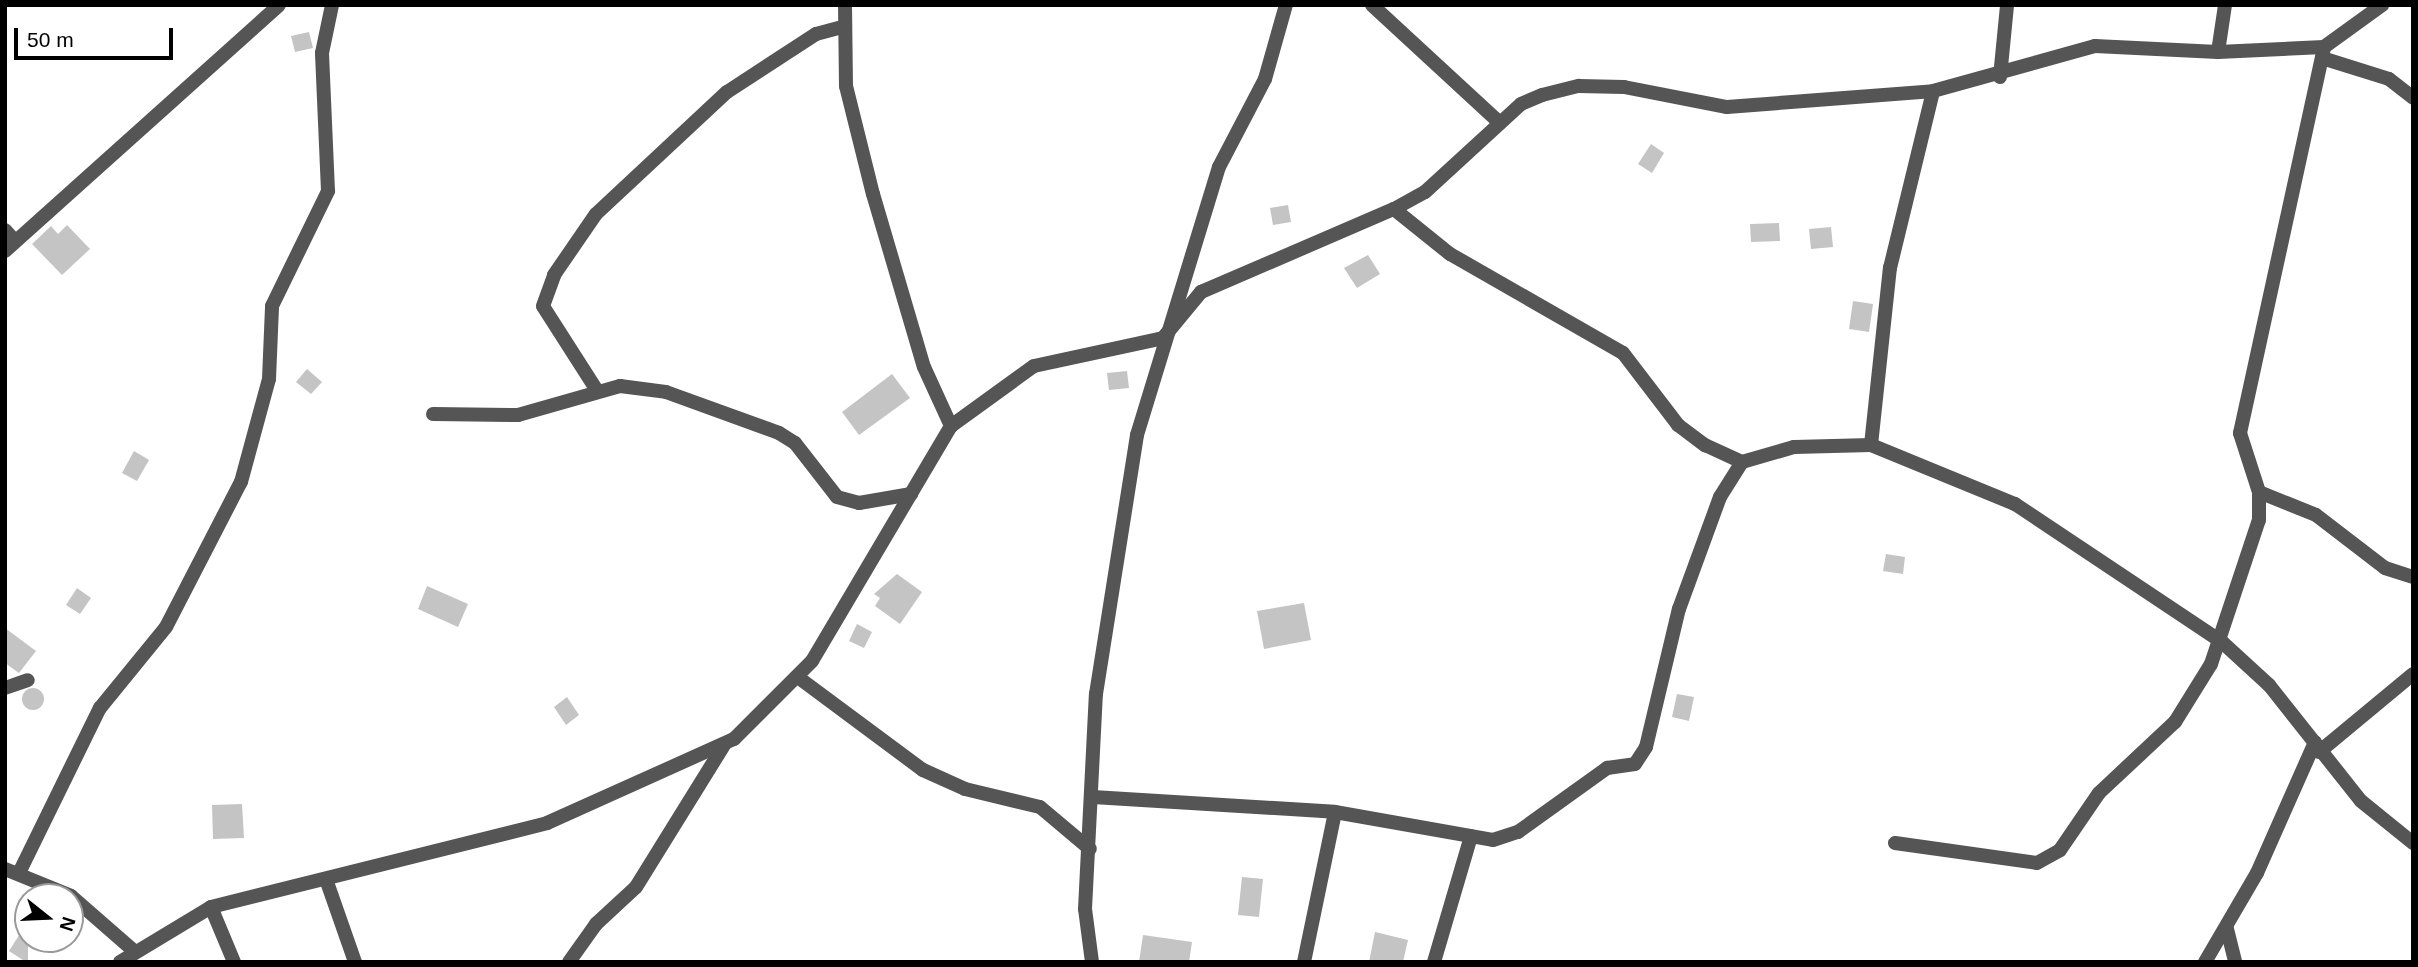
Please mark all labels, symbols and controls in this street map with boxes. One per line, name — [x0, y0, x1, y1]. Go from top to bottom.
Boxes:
scale bar — [18, 14, 177, 58]
text: 50 m — [27, 28, 74, 51]
north arrow — [14, 883, 84, 953]
text: N — [55, 914, 80, 934]

